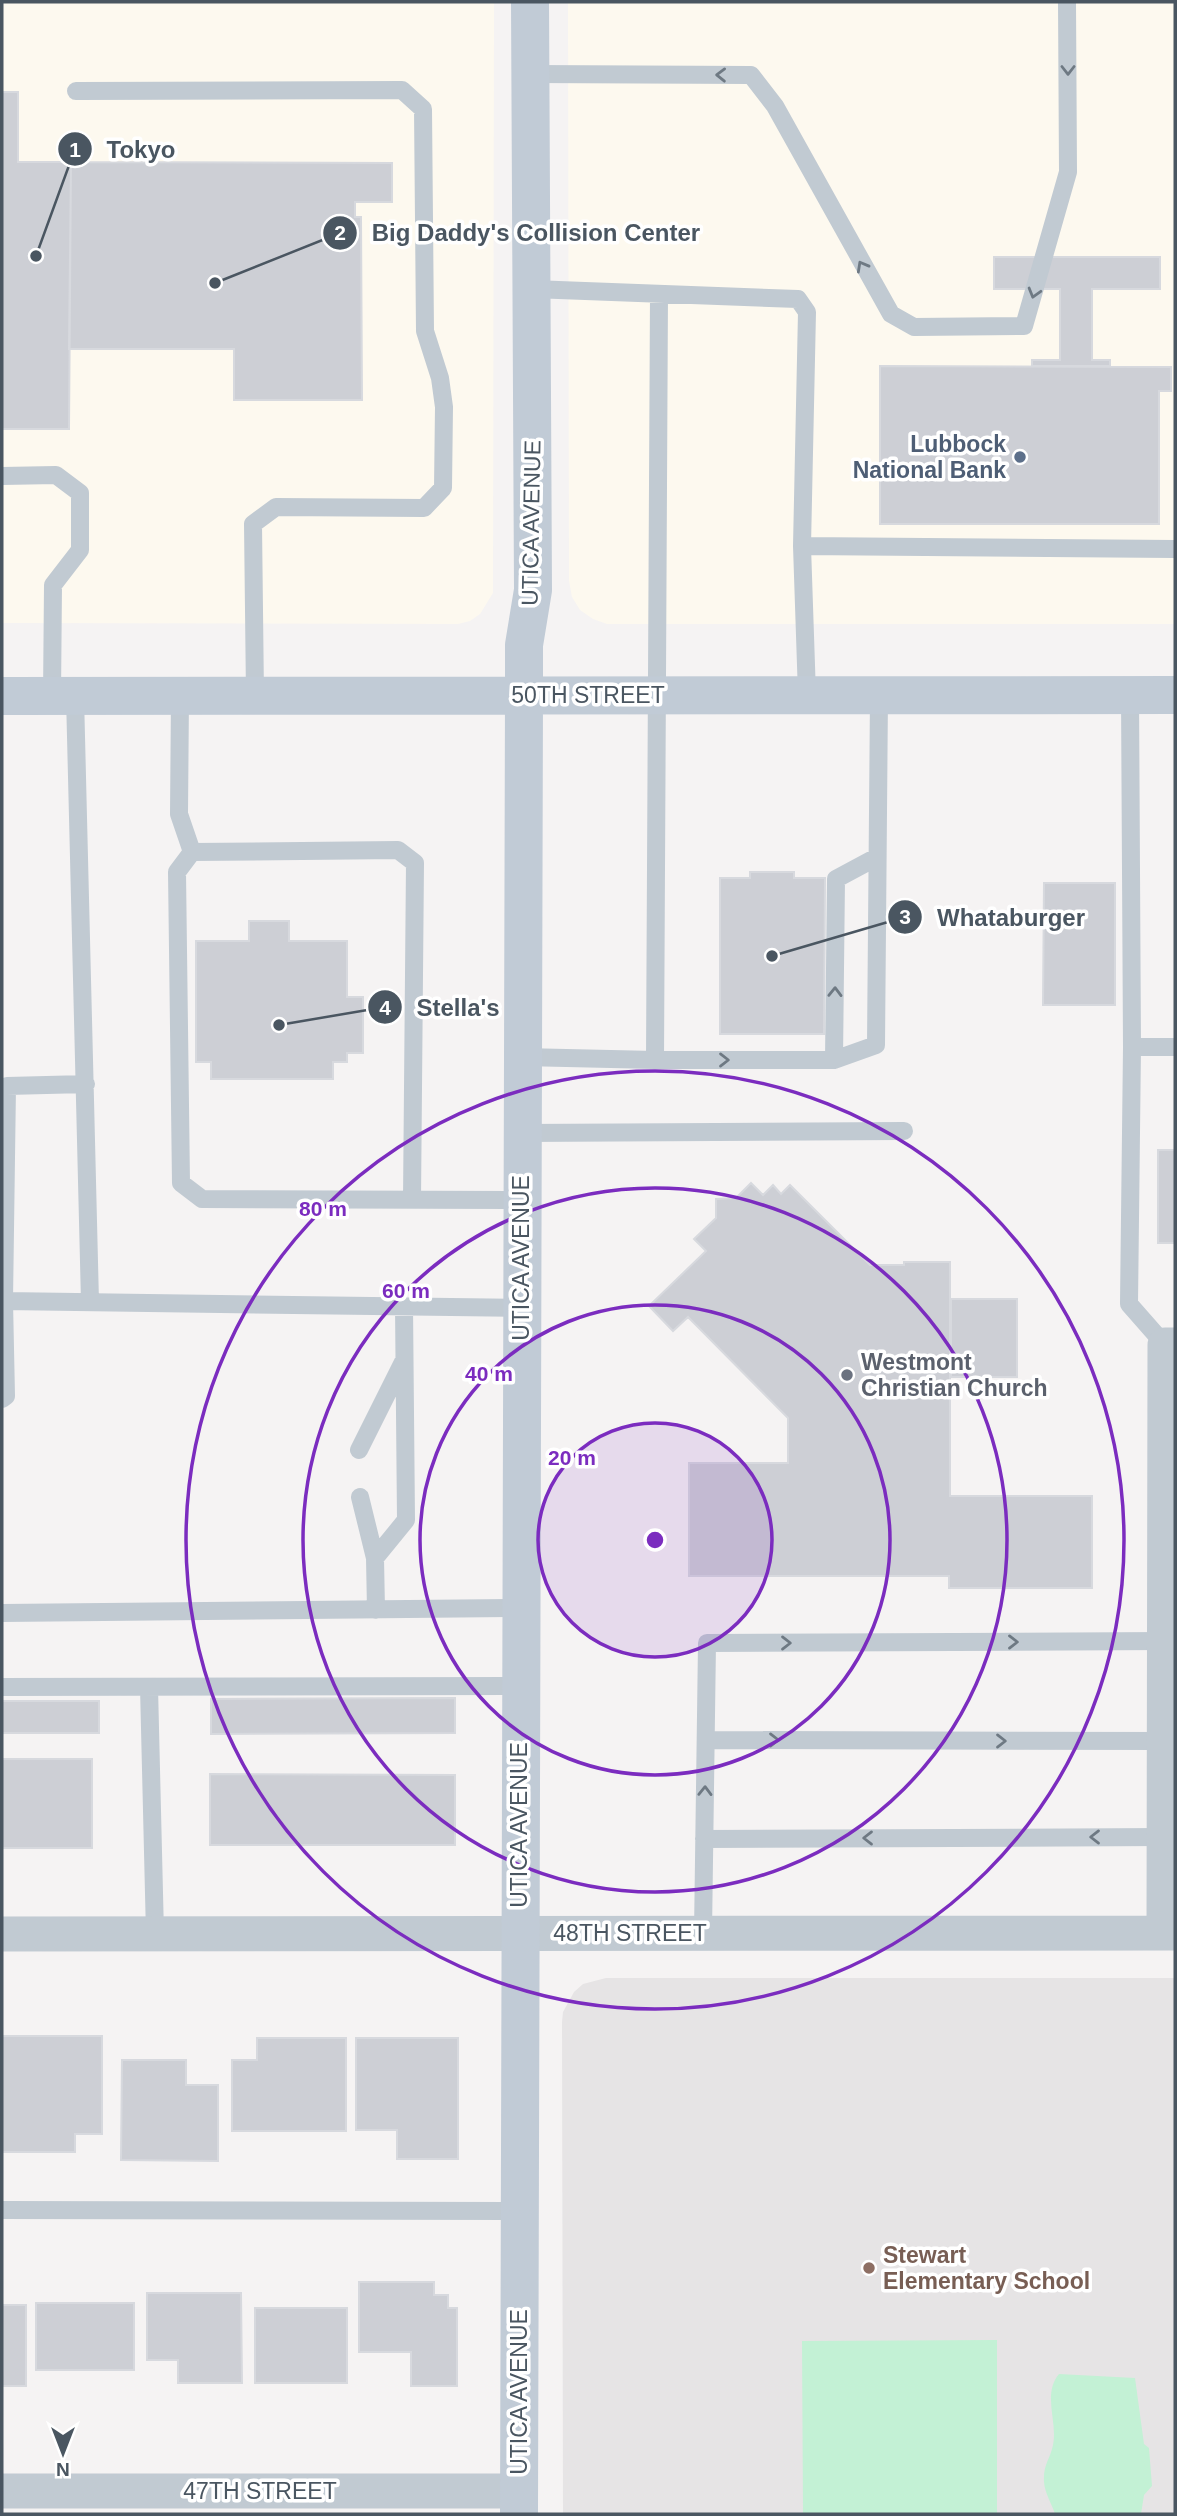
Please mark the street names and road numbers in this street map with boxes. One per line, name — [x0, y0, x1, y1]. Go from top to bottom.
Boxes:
street label: UTICA AVENUE — [517, 440, 545, 606]
street label: 50TH STREET — [511, 682, 665, 708]
street label: UTICA AVENUE — [508, 1175, 534, 1341]
street label: UTICA AVENUE — [506, 1742, 532, 1908]
street label: 48TH STREET — [553, 1920, 707, 1946]
street label: UTICA AVENUE — [506, 2309, 532, 2475]
street label: 47TH STREET — [183, 2478, 337, 2504]

